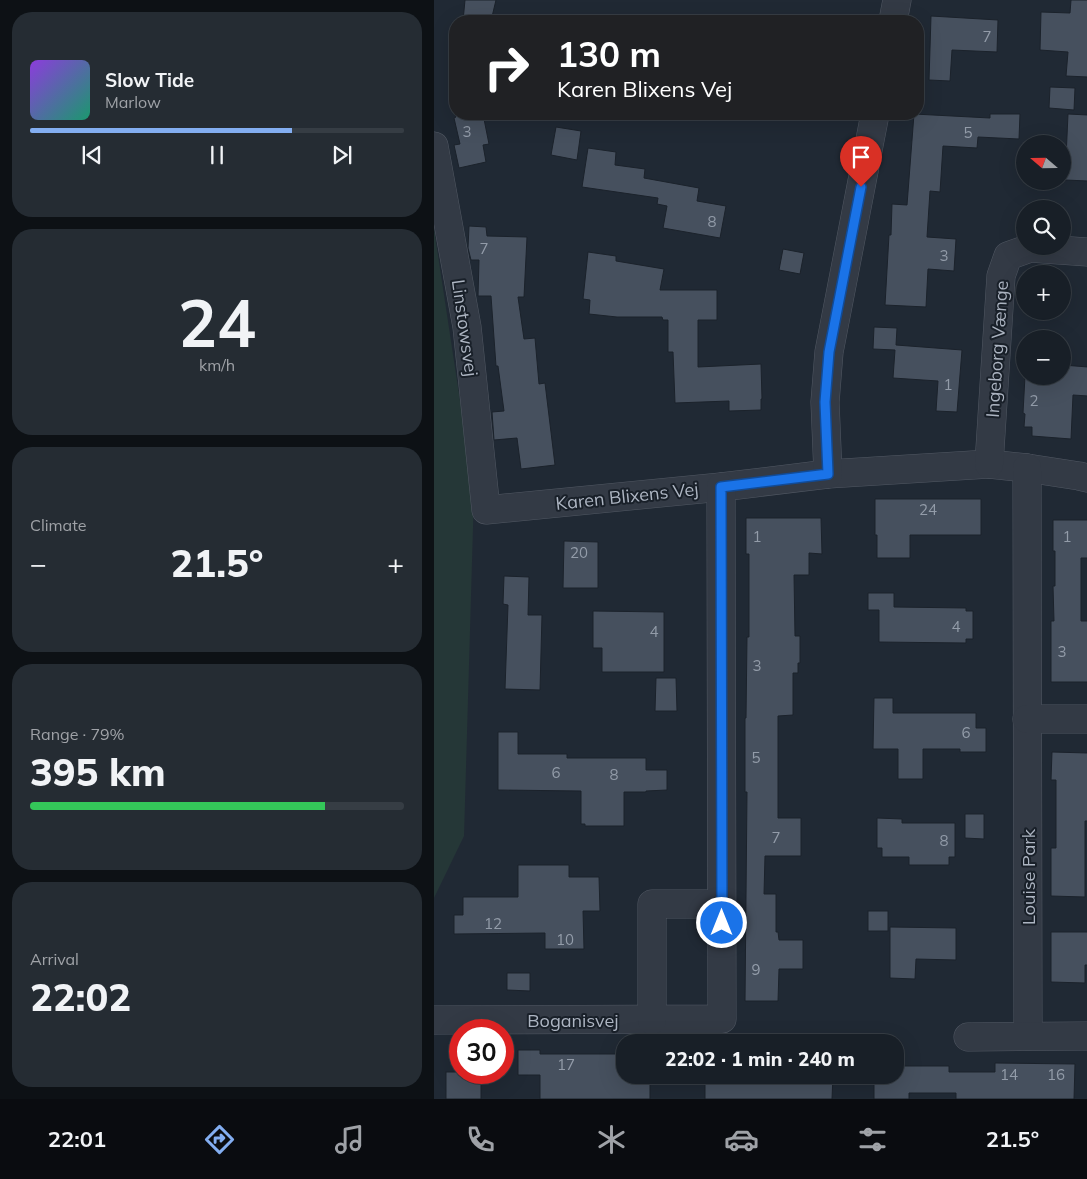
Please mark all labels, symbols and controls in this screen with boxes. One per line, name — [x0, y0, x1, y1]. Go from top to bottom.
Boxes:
house number: 7 — [982, 27, 992, 46]
text: 130 m — [557, 32, 661, 76]
icon: right — [474, 35, 539, 100]
text: Slow Tide — [105, 68, 194, 92]
text: Karen Blixens Vej — [557, 75, 732, 103]
text: Marlow — [105, 92, 161, 112]
house number: 3 — [462, 122, 472, 141]
house number: 5 — [963, 123, 973, 142]
north arrow — [1016, 135, 1072, 190]
map controls — [1016, 135, 1071, 385]
pin — [840, 136, 882, 187]
icon: previous — [78, 141, 106, 169]
icon: pause — [203, 141, 231, 169]
icon: next — [328, 141, 356, 169]
icon: arrive — [847, 143, 875, 171]
button: search — [1016, 200, 1071, 255]
house number: 8 — [707, 212, 717, 231]
house number: 7 — [479, 239, 489, 258]
house number: 3 — [939, 246, 949, 265]
button: + — [1016, 265, 1071, 320]
street label: Linstowsvej — [447, 278, 483, 378]
street label: Ingeborg Vænge — [981, 280, 1013, 418]
text: 24 — [178, 282, 256, 363]
button: − — [1016, 330, 1071, 385]
text: km/h — [199, 355, 235, 375]
house number: 1 — [943, 375, 953, 394]
house number: 2 — [1029, 391, 1039, 410]
street label: Karen Blixens Vej — [554, 477, 700, 515]
house number: 24 — [919, 500, 937, 519]
text: Climate — [30, 515, 86, 535]
house number: 1 — [752, 527, 762, 546]
house number: 1 — [1062, 527, 1072, 546]
text: 21.5° — [171, 539, 263, 587]
house number: 20 — [570, 543, 588, 562]
text: − — [30, 546, 47, 581]
text: + — [387, 546, 404, 581]
house number: 4 — [951, 617, 961, 636]
house number: 4 — [649, 622, 659, 641]
house number: 3 — [1057, 642, 1067, 661]
house number: 3 — [752, 656, 762, 675]
house number: 6 — [961, 723, 971, 742]
text: Range · 79% — [30, 724, 125, 744]
text: 395 km — [30, 748, 166, 796]
house number: 5 — [751, 748, 761, 767]
house number: 6 — [551, 763, 561, 782]
house number: 8 — [609, 765, 619, 784]
house number: 7 — [771, 828, 781, 847]
street label: Louise Park — [1017, 828, 1040, 925]
house number: 8 — [939, 831, 949, 850]
position arrow — [695, 896, 747, 948]
house number: 12 — [484, 914, 502, 933]
house number: 10 — [556, 930, 574, 949]
text: Arrival — [30, 949, 79, 969]
house number: 9 — [751, 960, 761, 979]
text: 22:02 — [30, 973, 131, 1021]
street label: Boganisvej — [527, 1009, 619, 1032]
speed limit sign: 30 — [449, 1019, 514, 1084]
text: 22:02 · 1 min · 240 m — [665, 1047, 855, 1071]
house number: 17 — [557, 1055, 575, 1074]
house number: 14 — [1000, 1065, 1018, 1084]
house number: 16 — [1047, 1065, 1065, 1084]
icon: directions — [202, 1122, 237, 1157]
icon: music — [332, 1122, 367, 1157]
icon: phone — [463, 1122, 498, 1157]
icon: climate — [594, 1122, 629, 1157]
icon: car — [724, 1122, 759, 1157]
icon: filters — [855, 1122, 890, 1157]
text: 22:01 — [48, 1125, 106, 1153]
text: 21.5° — [986, 1125, 1039, 1153]

